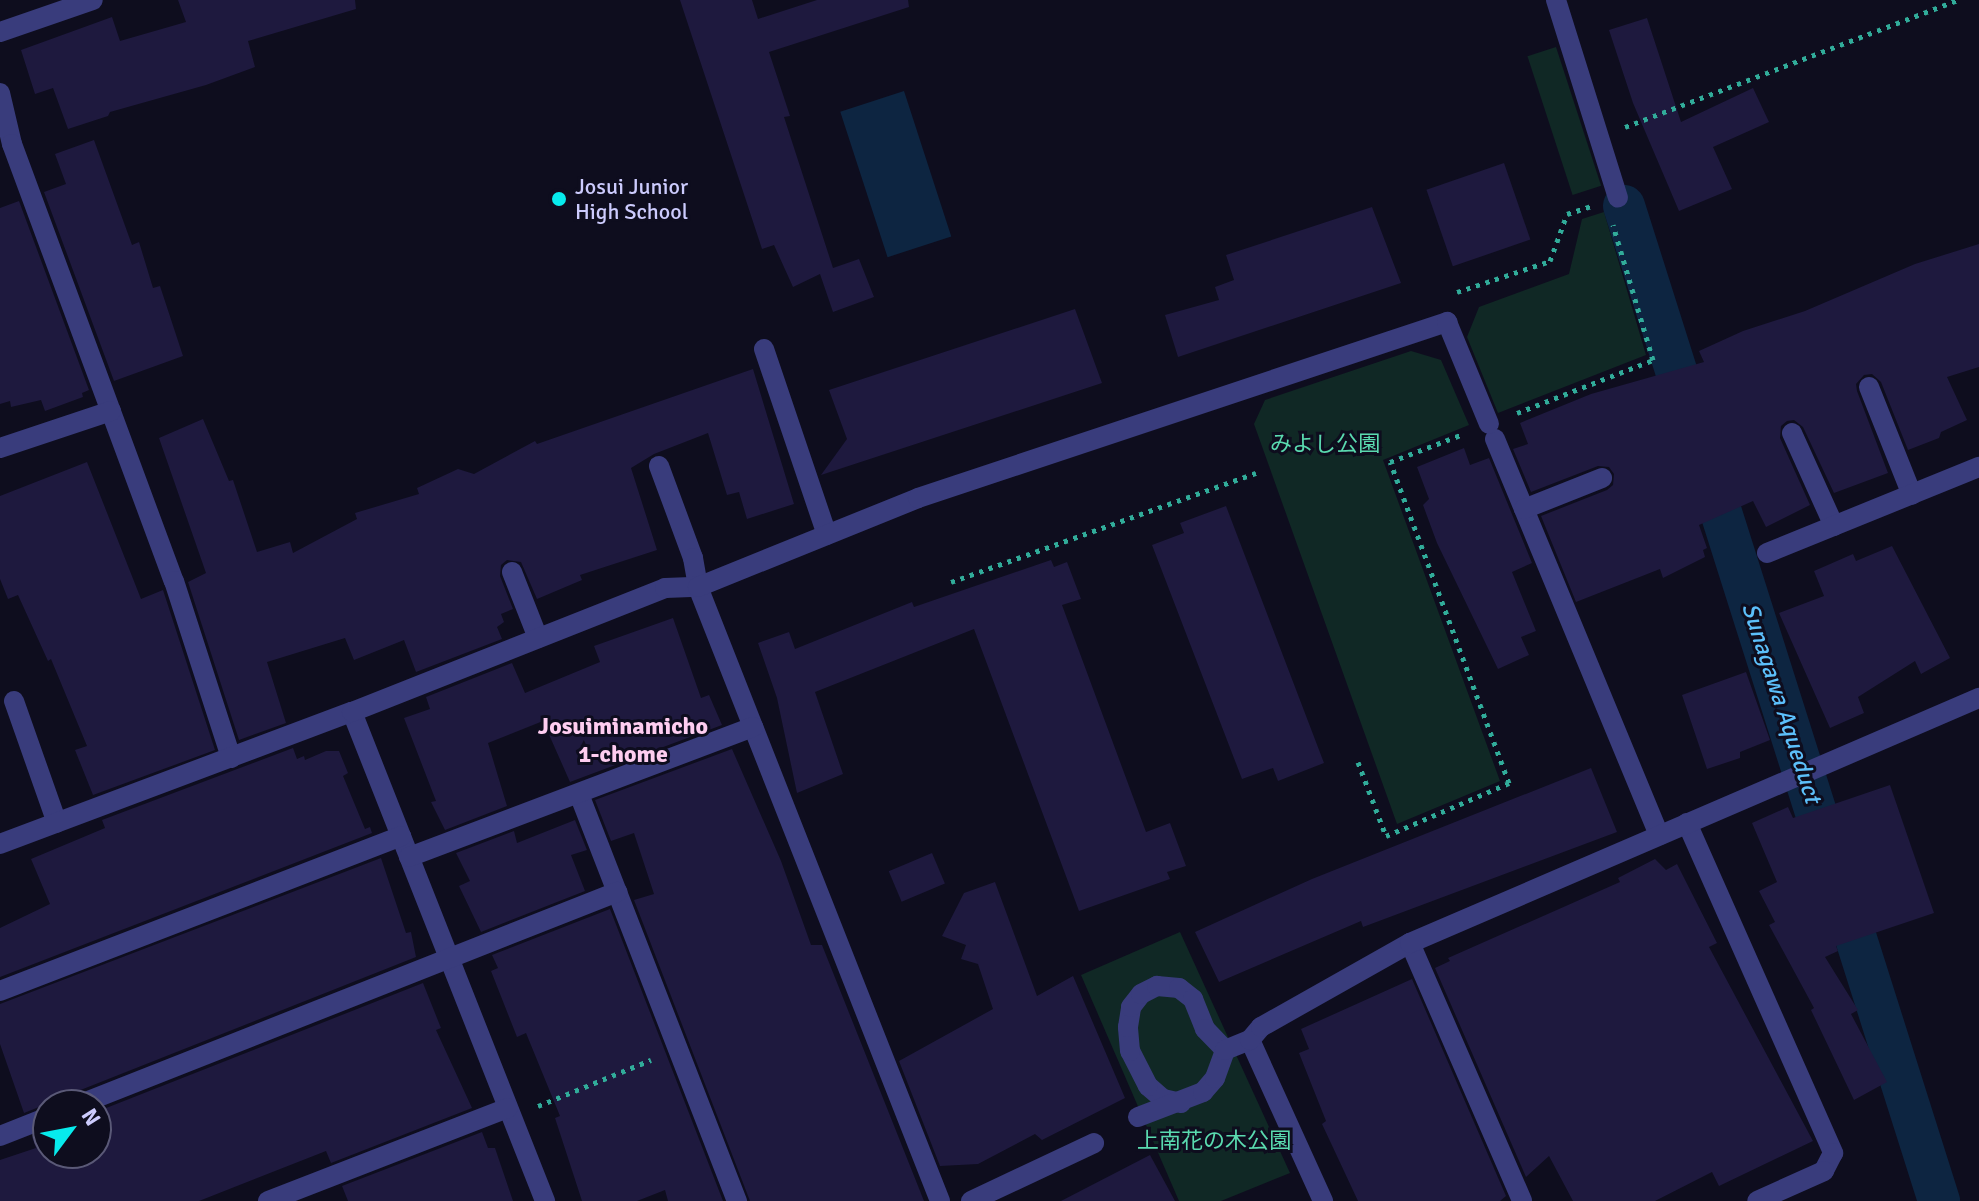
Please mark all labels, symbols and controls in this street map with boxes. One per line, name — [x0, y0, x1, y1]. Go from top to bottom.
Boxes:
place label: Josui Junior High School — [575, 173, 688, 224]
marker: Josui Junior High School — [550, 190, 568, 208]
park label: みよし公園 — [1270, 431, 1380, 457]
water label: Sunagawa Aqueduct — [1735, 599, 1827, 807]
district label: Josuiminamicho 1-chome — [538, 713, 708, 769]
north arrow — [32, 1089, 112, 1169]
text: N — [76, 1103, 107, 1131]
park label: 上南花の木公園 — [1137, 1128, 1291, 1154]

